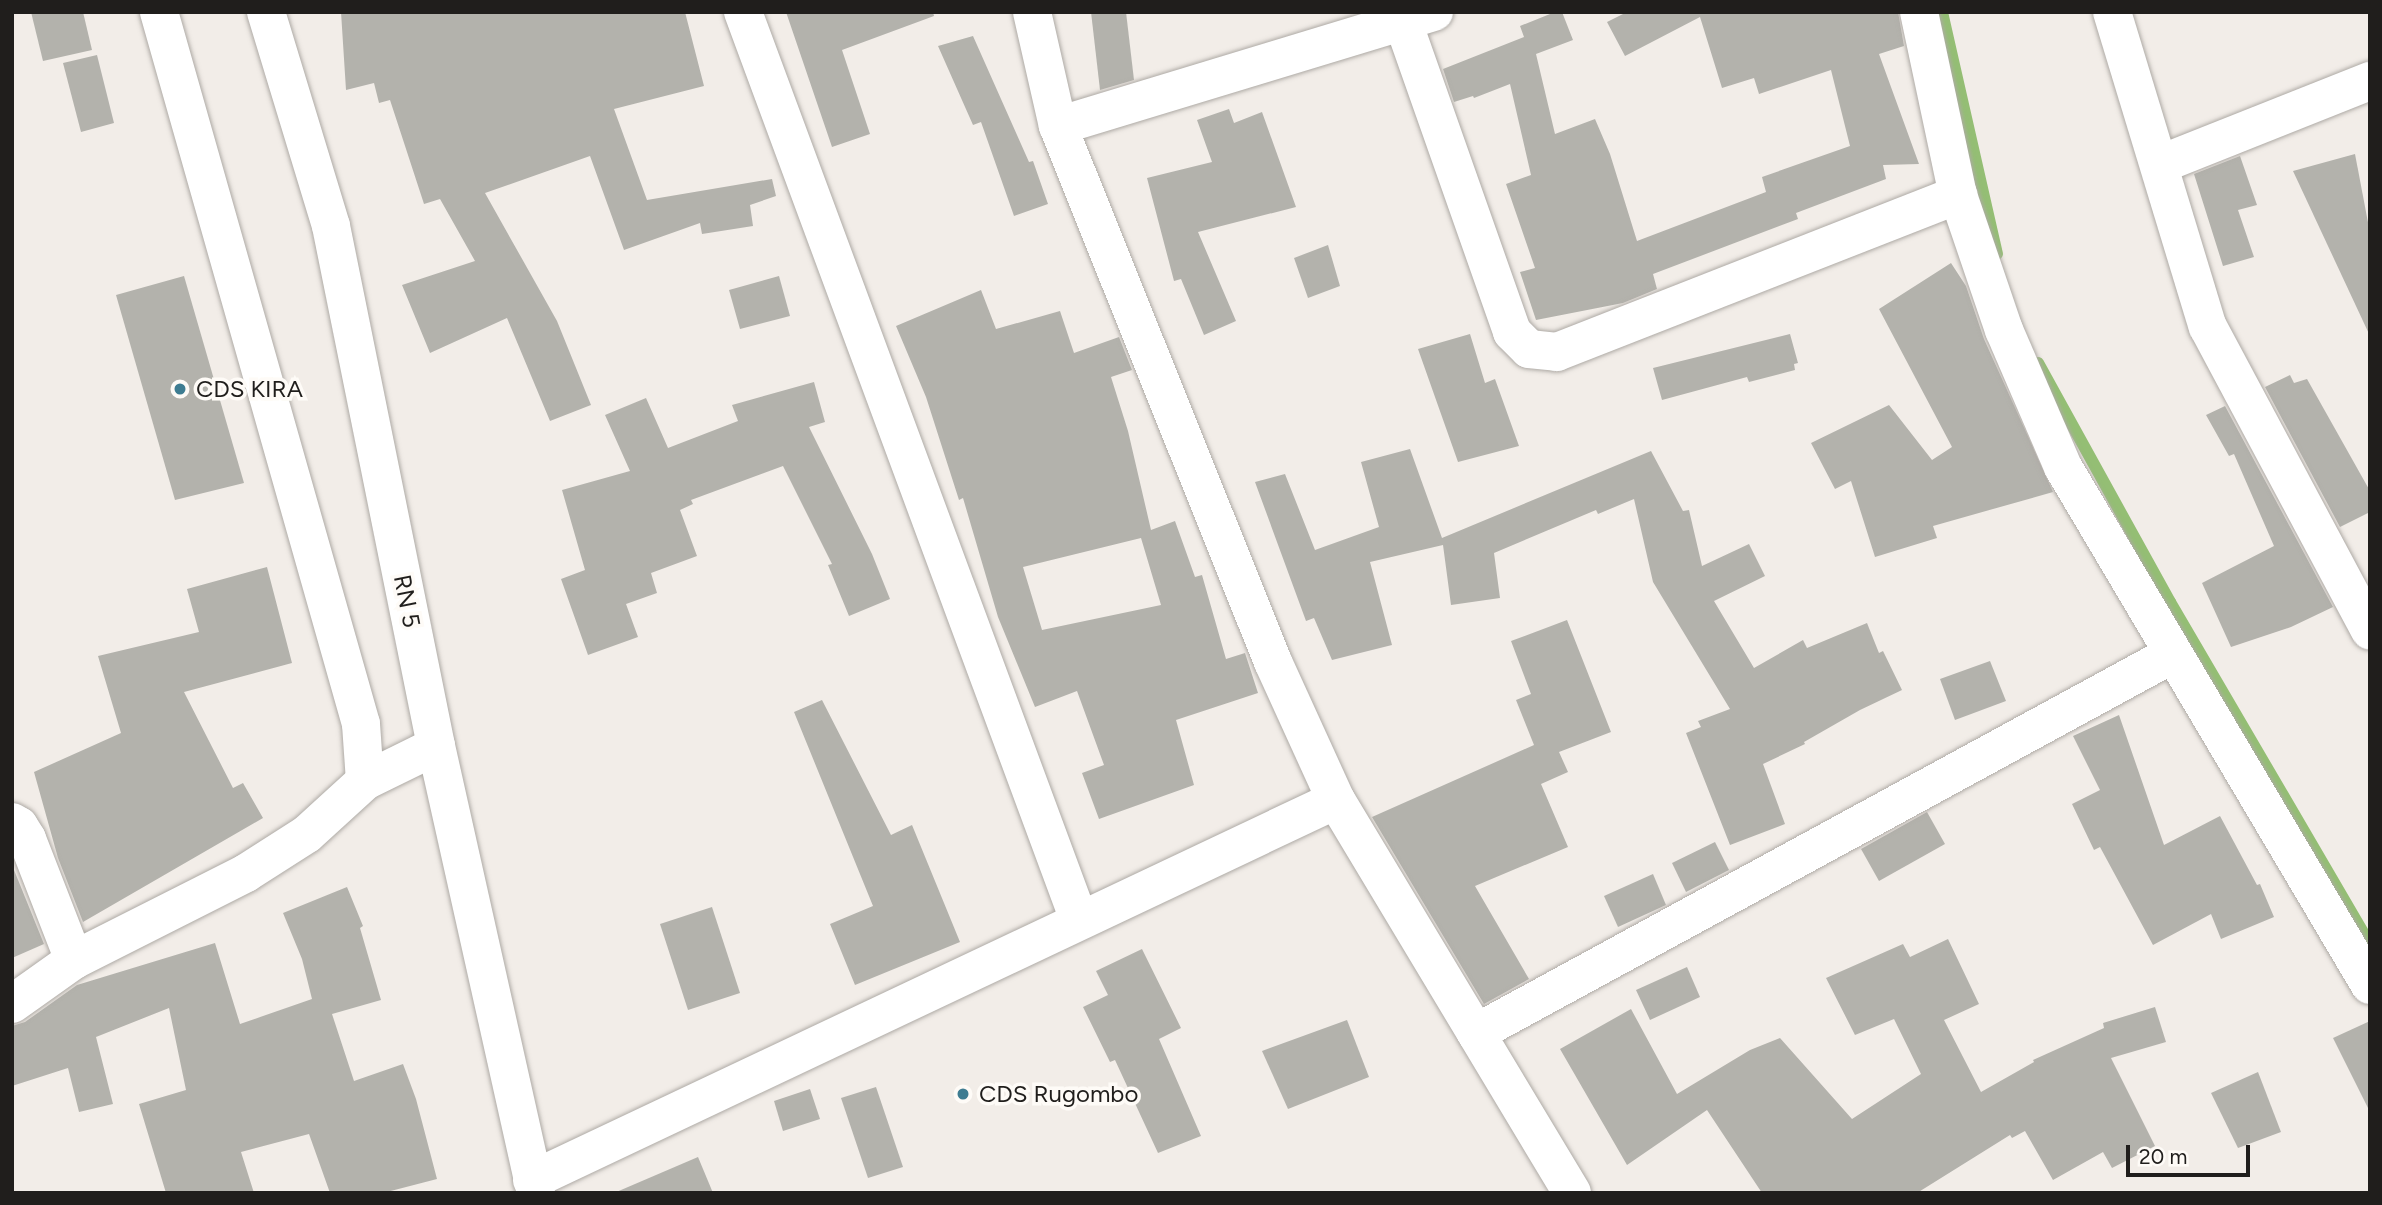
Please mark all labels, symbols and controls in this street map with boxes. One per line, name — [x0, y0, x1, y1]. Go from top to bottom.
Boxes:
place label: CDS KIRA — [196, 375, 303, 403]
marker: CDS KIRA — [170, 379, 190, 399]
street label: RN 5 — [388, 572, 426, 630]
place label: CDS Rugombo — [979, 1080, 1138, 1108]
marker: CDS Rugombo — [953, 1084, 973, 1104]
scale bar — [2130, 1132, 2254, 1176]
text: 20 m — [2139, 1144, 2187, 1169]

